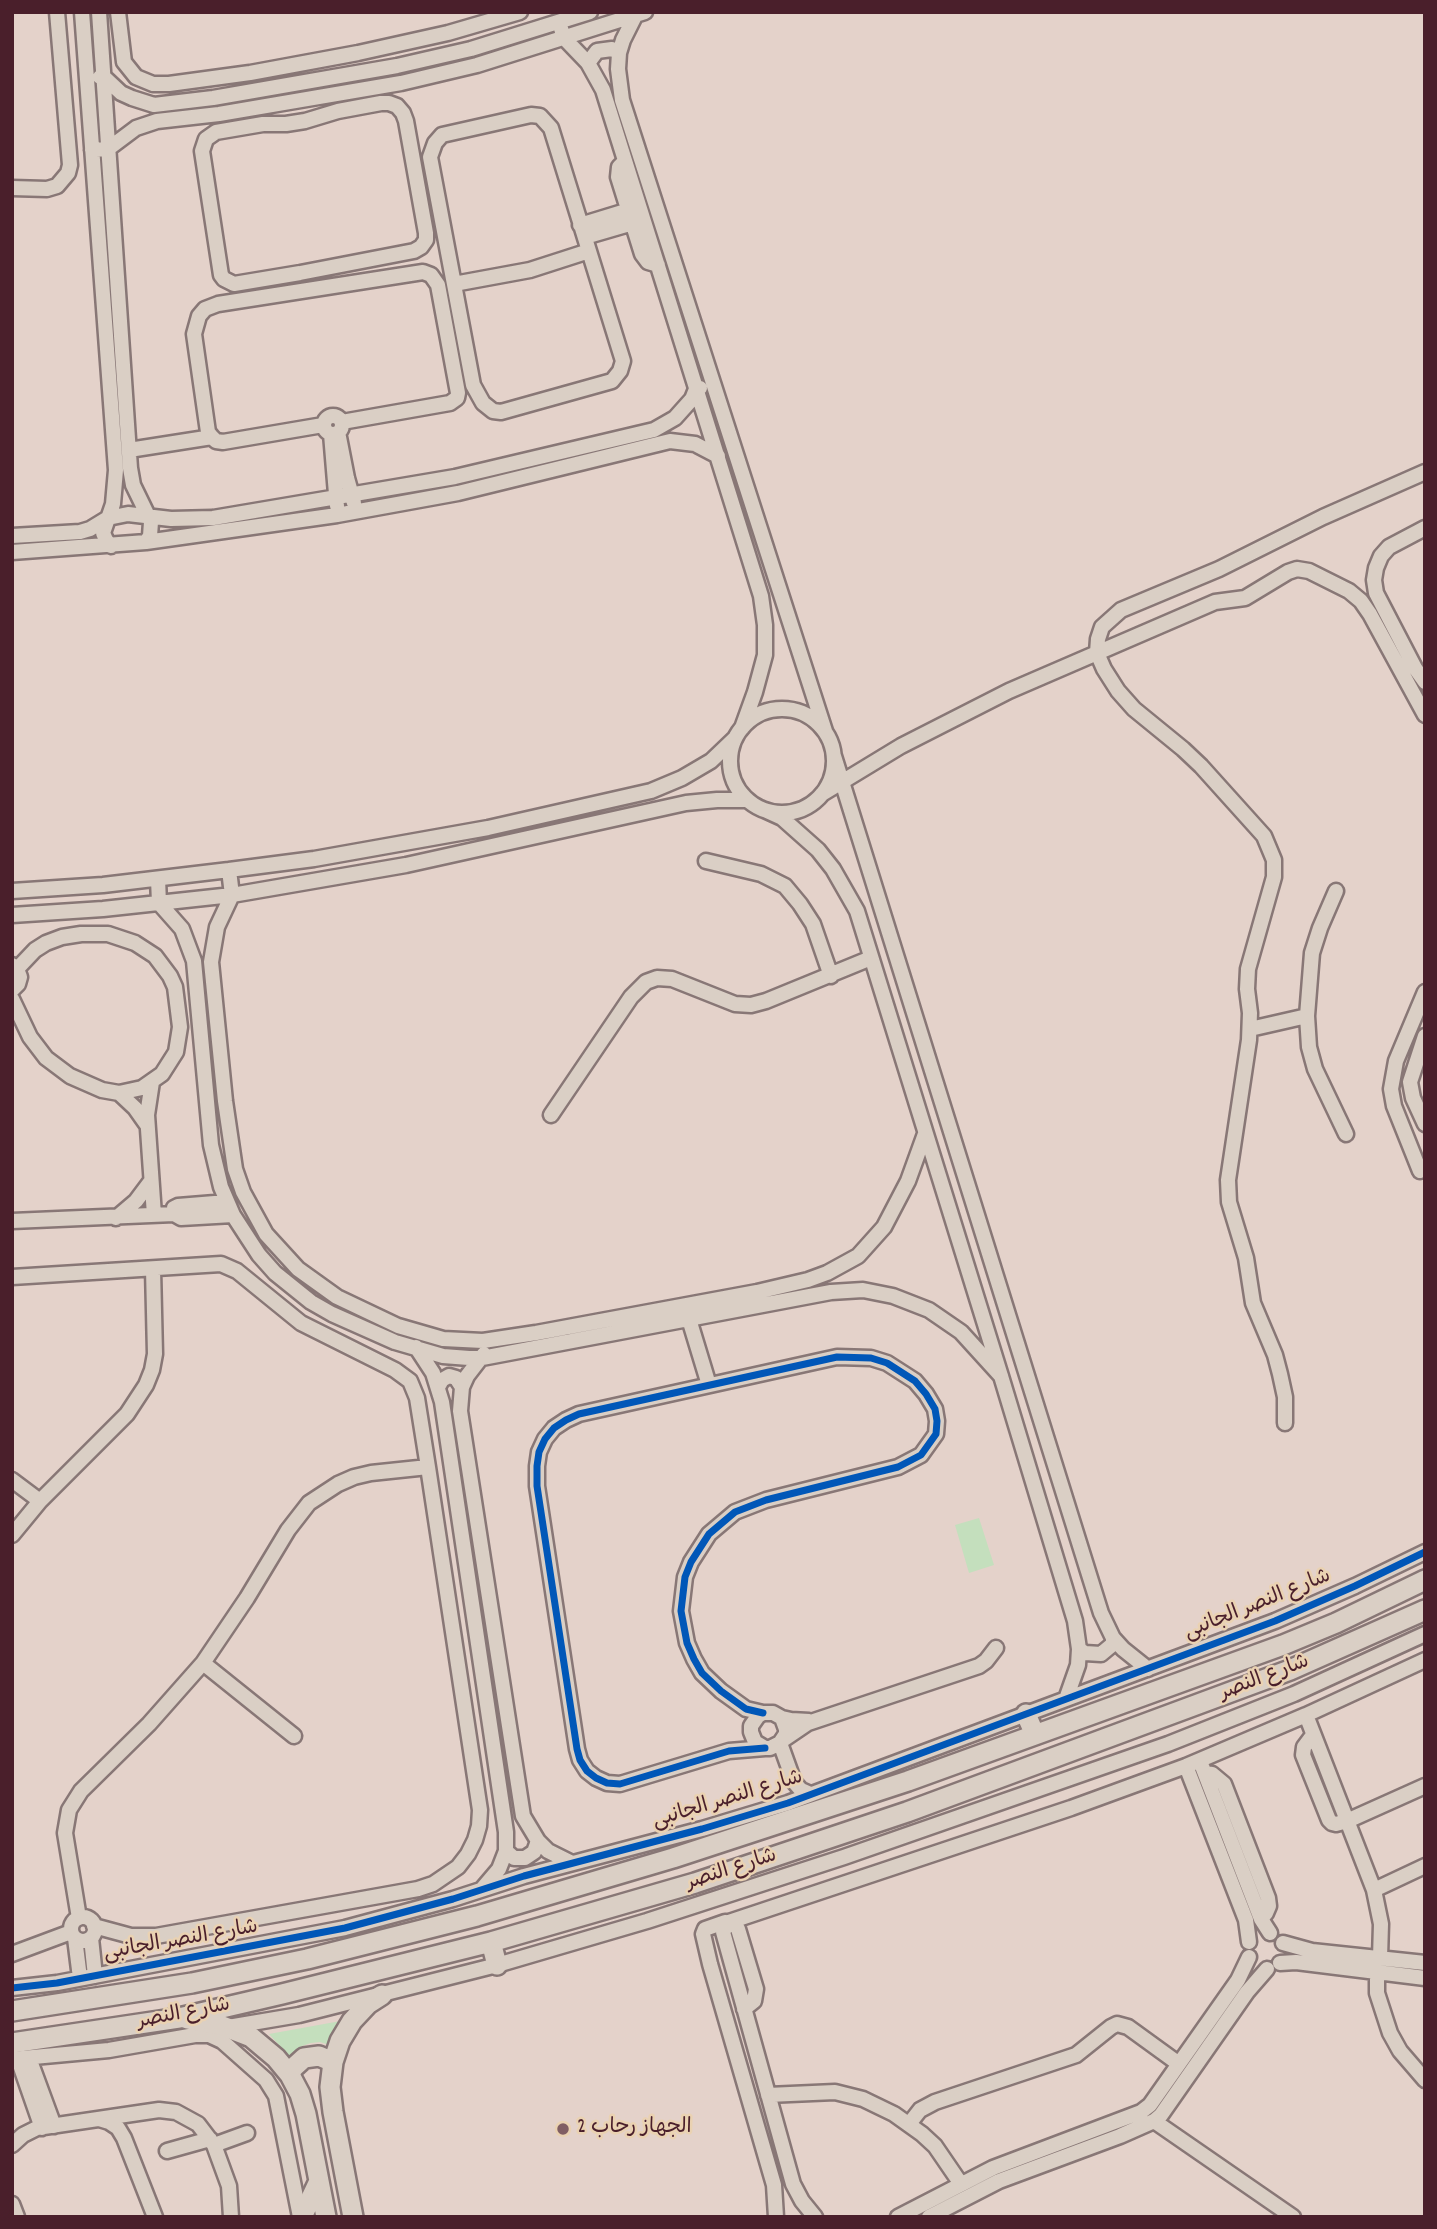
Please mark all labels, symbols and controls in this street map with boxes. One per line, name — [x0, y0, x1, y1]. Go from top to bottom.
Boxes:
street label: شارع النصر الجانبى — [1181, 1565, 1335, 1647]
street label: شارع النصر — [1217, 1650, 1313, 1708]
street label: شارع النصر الجانبى — [650, 1766, 806, 1836]
street label: شارع النصر — [683, 1844, 781, 1898]
street label: شارع النصر الجانبى — [102, 1916, 260, 1968]
street label: شارع النصر — [135, 1994, 233, 2036]
place label: الجهاز رحاب 2 — [577, 2116, 692, 2142]
marker: الجهاز رحاب 2 — [555, 2121, 571, 2137]

